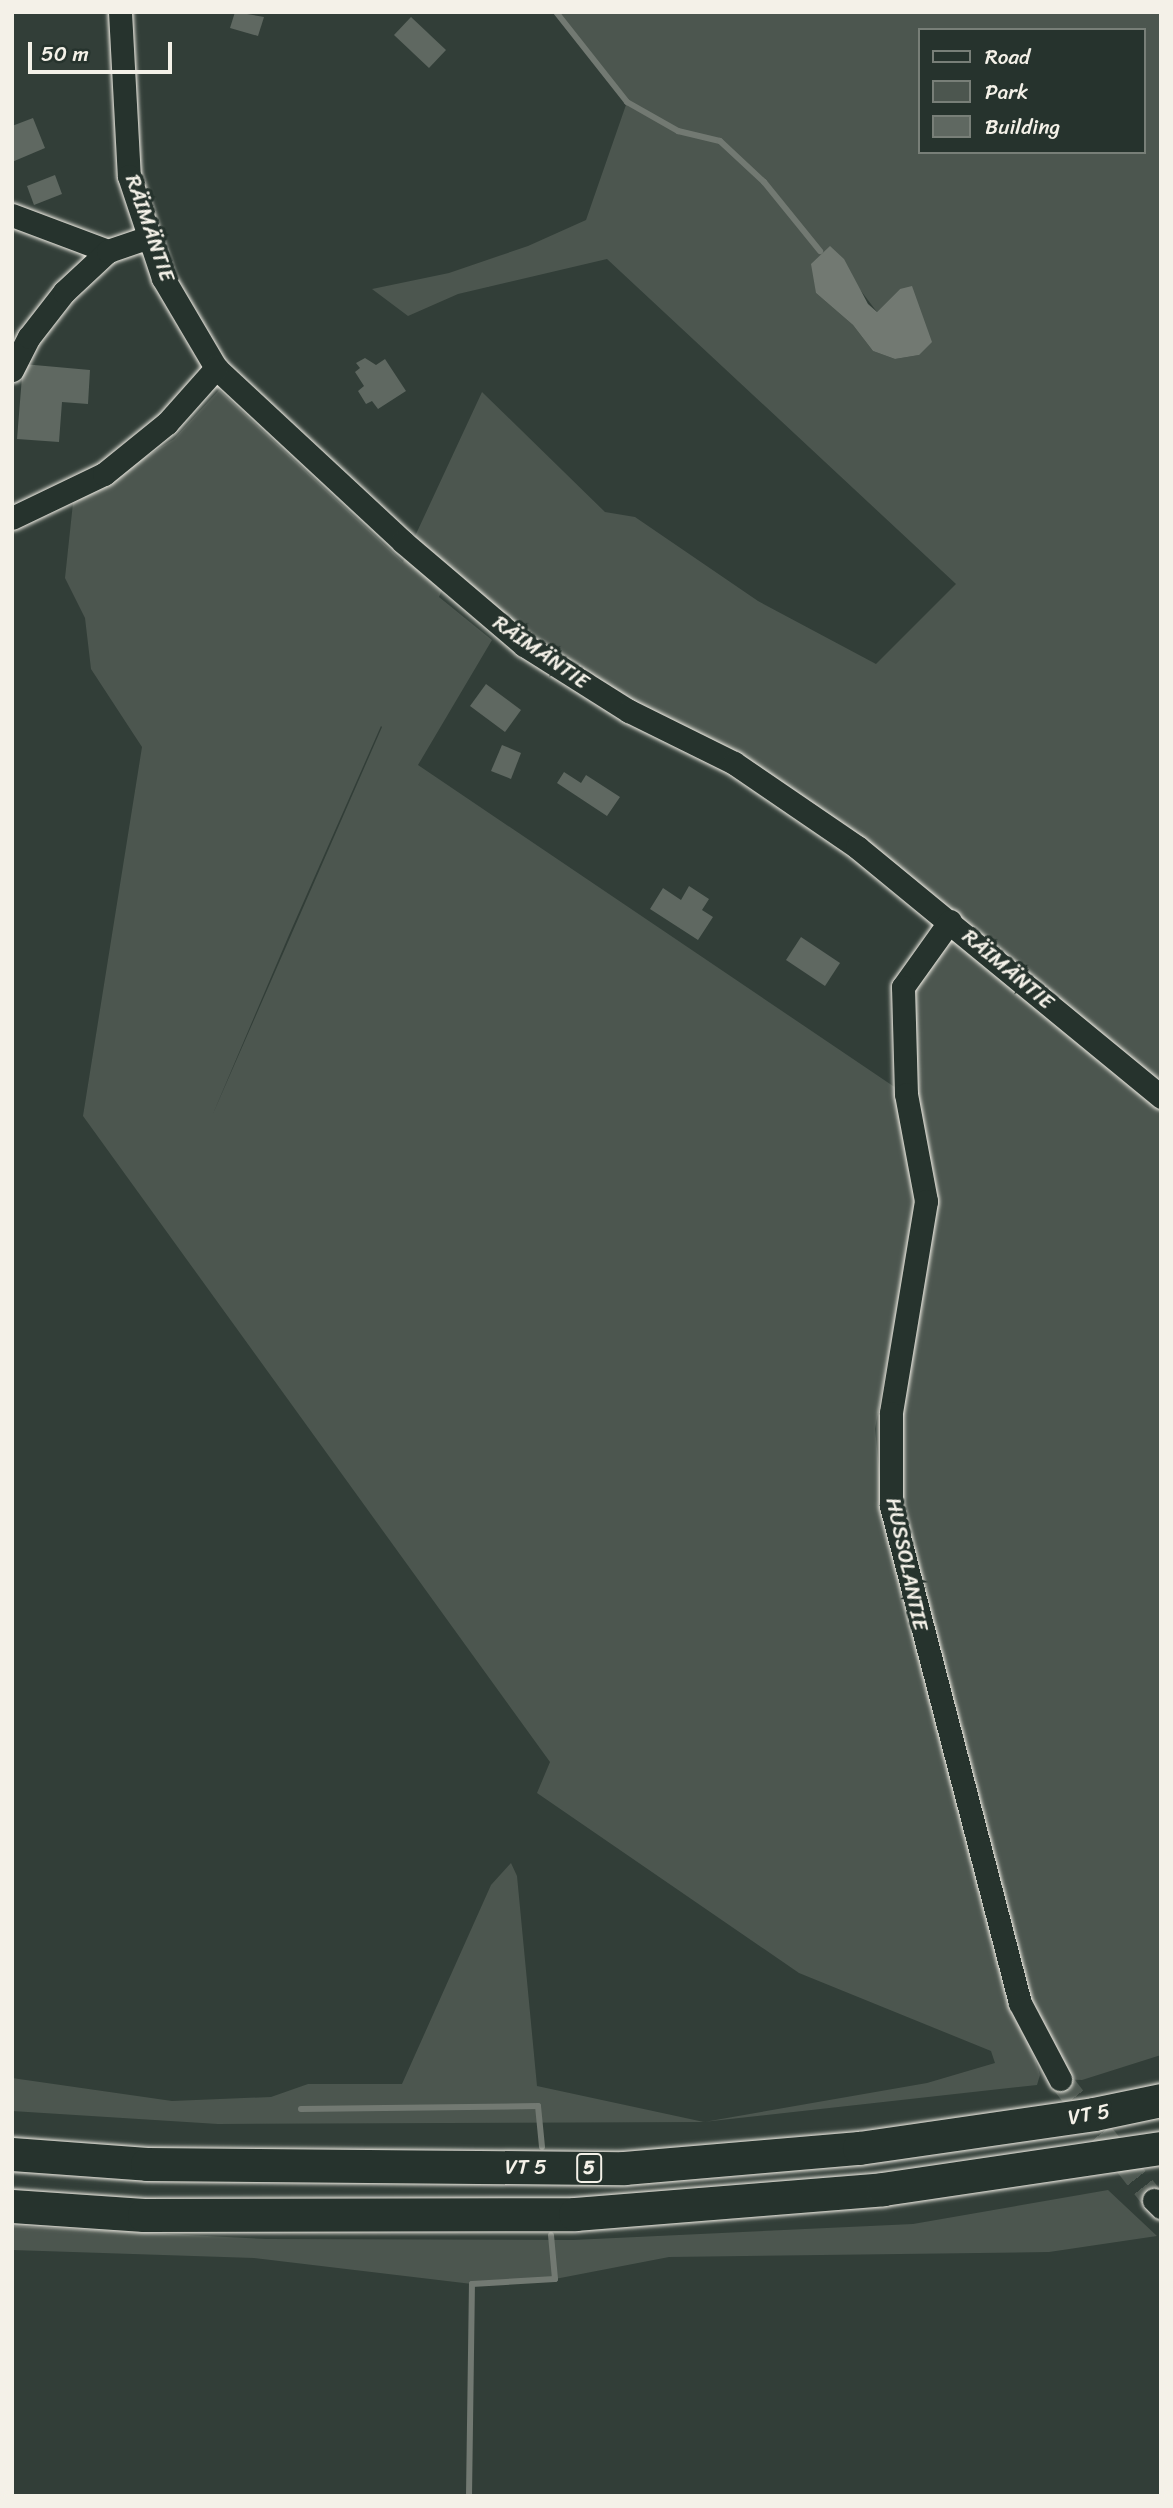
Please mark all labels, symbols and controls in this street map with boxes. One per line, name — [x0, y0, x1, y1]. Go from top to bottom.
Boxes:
scale bar — [32, 28, 175, 72]
legend — [918, 28, 1145, 154]
text: 50 m — [41, 35, 89, 73]
text: Road — [985, 38, 1030, 76]
text: Park — [985, 73, 1028, 111]
text: Building — [985, 108, 1060, 146]
street label: RÄIMÄNTIE — [120, 171, 180, 285]
street label: RÄIMÄNTIE — [488, 610, 594, 694]
street label: RÄIMÄNTIE — [957, 924, 1059, 1014]
street label: HUSSOLANTIE — [881, 1495, 933, 1633]
street label: VT 5 — [1066, 2098, 1112, 2130]
road number: 5 — [575, 2152, 603, 2184]
street label: VT 5 — [505, 2154, 547, 2180]

